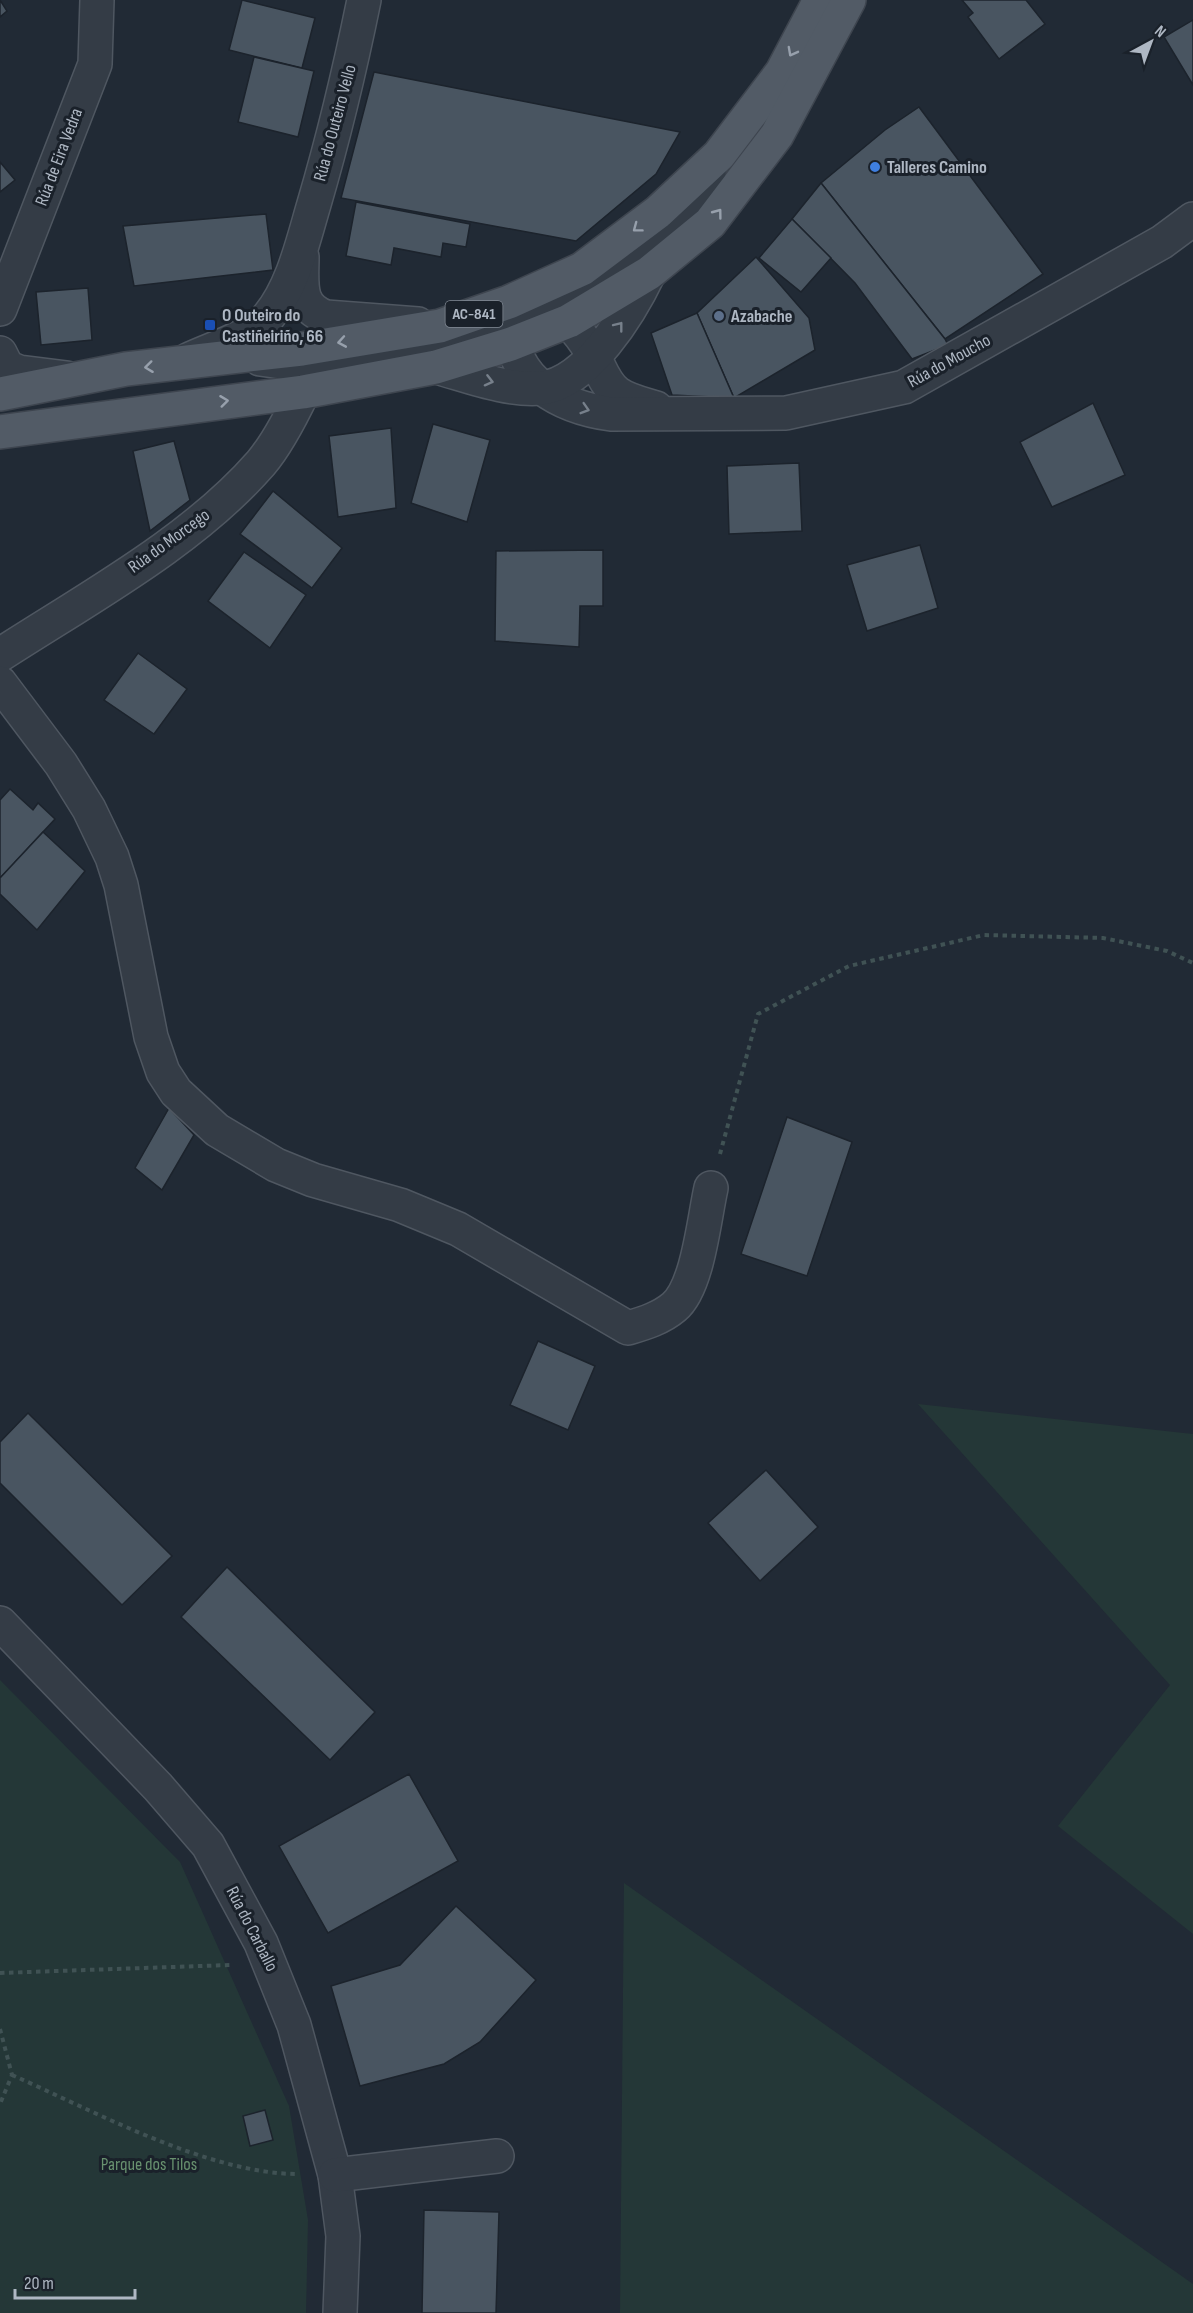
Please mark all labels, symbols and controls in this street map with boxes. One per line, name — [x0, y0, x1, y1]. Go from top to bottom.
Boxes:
north arrow — [1121, 12, 1181, 72]
text: N — [1150, 22, 1169, 42]
one-way arrow — [788, 45, 799, 56]
street label: Rúa do Outeiro Vello — [309, 62, 361, 184]
street label: Rúa de Eira Vedra — [31, 105, 87, 209]
place label: Talleres Camino — [887, 157, 987, 178]
marker: Talleres Camino — [868, 160, 882, 174]
one-way arrow — [711, 208, 722, 219]
one-way arrow — [633, 221, 644, 232]
road number: AC-841 — [446, 301, 502, 327]
place label: O Outeiro do Castiñeiriño, 66 — [222, 305, 323, 347]
place label: Azabache — [730, 306, 793, 327]
marker: Azabache — [712, 309, 726, 323]
marker: O Outeiro do Castiñeiriño, 66 — [203, 318, 217, 332]
one-way arrow — [611, 321, 622, 332]
street label: Rúa do Moucho — [904, 330, 994, 392]
one-way arrow — [337, 335, 347, 348]
one-way arrow — [144, 360, 153, 372]
one-way arrow — [484, 373, 494, 386]
one-way arrow — [220, 396, 229, 408]
one-way arrow — [579, 402, 590, 414]
street label: Rúa do Morcego — [124, 504, 214, 578]
street label: Rúa do Carballo — [222, 1883, 282, 1975]
park label: Parque dos Tilos — [101, 2154, 197, 2175]
scale bar — [15, 2262, 135, 2300]
text: 20 m — [24, 2273, 54, 2294]

